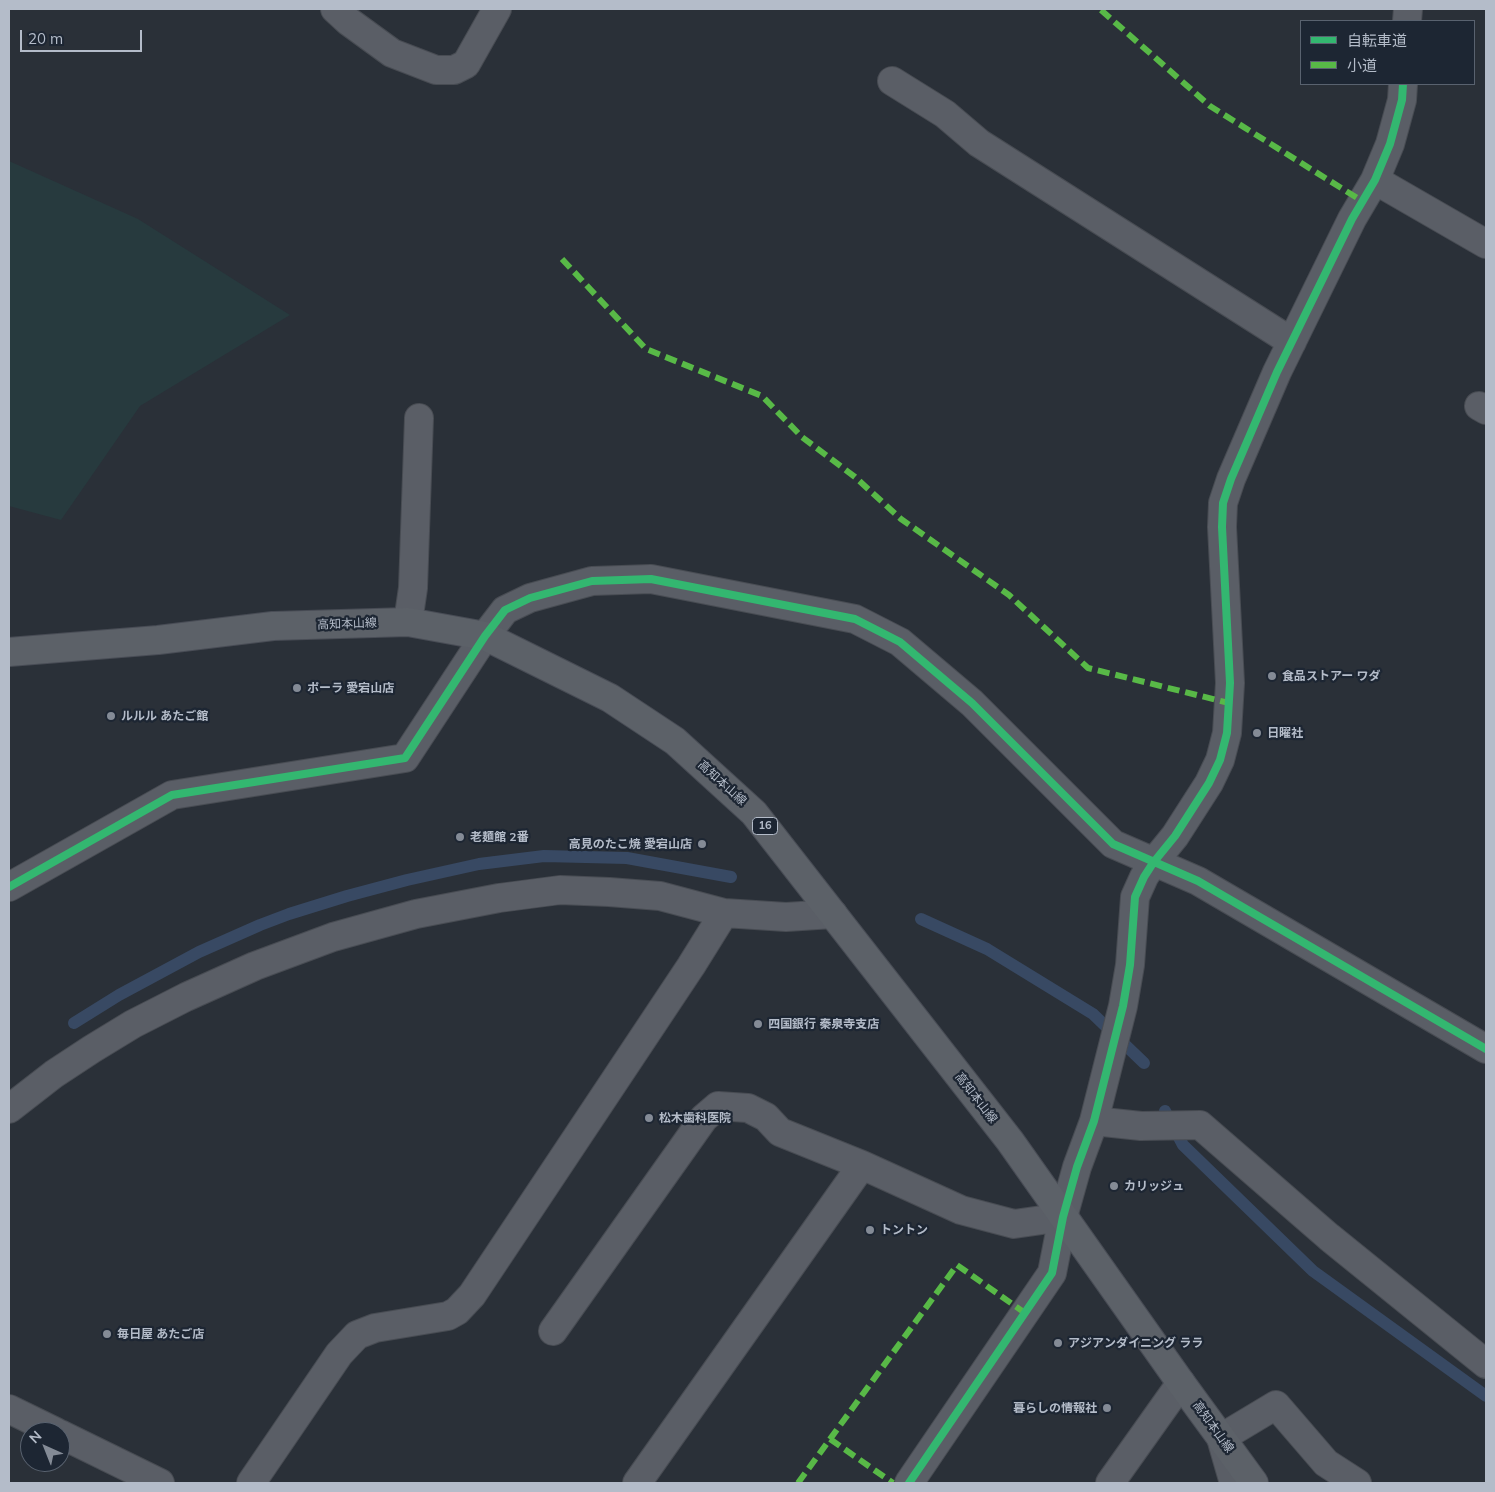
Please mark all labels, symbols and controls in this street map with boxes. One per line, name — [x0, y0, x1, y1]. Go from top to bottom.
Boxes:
scale bar — [22, 20, 145, 52]
legend — [1300, 20, 1475, 85]
text: 20 m — [28, 29, 63, 48]
text: 自転車道 — [1347, 31, 1407, 50]
text: 小道 — [1347, 56, 1377, 75]
street label: 高知本山線 — [317, 616, 377, 632]
place label: 食品ストアー ワダ — [1282, 669, 1381, 683]
marker: 食品ストアー ワダ — [1266, 670, 1278, 682]
place label: ポーラ 愛宕山店 — [307, 681, 394, 695]
marker: ポーラ 愛宕山店 — [291, 682, 303, 694]
place label: ルルル あたご館 — [121, 709, 208, 723]
marker: ルルル あたご館 — [105, 710, 117, 722]
place label: 日曜社 — [1267, 726, 1303, 740]
marker: 日曜社 — [1251, 727, 1263, 739]
street label: 高知本山線 — [695, 758, 749, 808]
road number: 16 — [752, 818, 778, 834]
place label: 老麺館 2番 — [470, 830, 528, 844]
marker: 老麺館 2番 — [454, 831, 466, 843]
place label: 高見のたこ焼 愛宕山店 — [569, 837, 692, 851]
marker: 高見のたこ焼 愛宕山店 — [696, 838, 708, 850]
place label: 四国銀行 秦泉寺支店 — [768, 1017, 879, 1031]
marker: 四国銀行 秦泉寺支店 — [752, 1018, 764, 1030]
street label: 高知本山線 — [952, 1070, 1000, 1126]
place label: 松木歯科医院 — [659, 1111, 731, 1125]
marker: 松木歯科医院 — [643, 1112, 655, 1124]
place label: カリッジュ — [1124, 1179, 1184, 1193]
marker: カリッジュ — [1108, 1180, 1120, 1192]
place label: トントン — [880, 1223, 928, 1237]
marker: トントン — [864, 1224, 876, 1236]
place label: 毎日屋 あたご店 — [117, 1327, 204, 1341]
marker: 毎日屋 あたご店 — [101, 1328, 113, 1340]
place label: アジアンダイニング ララ — [1068, 1336, 1203, 1350]
marker: アジアンダイニング ララ — [1052, 1337, 1064, 1349]
street label: 高知本山線 — [1190, 1398, 1236, 1456]
place label: 暮らしの情報社 — [1013, 1401, 1097, 1415]
marker: 暮らしの情報社 — [1101, 1402, 1113, 1414]
north arrow — [20, 1422, 70, 1472]
text: N — [25, 1427, 45, 1447]

